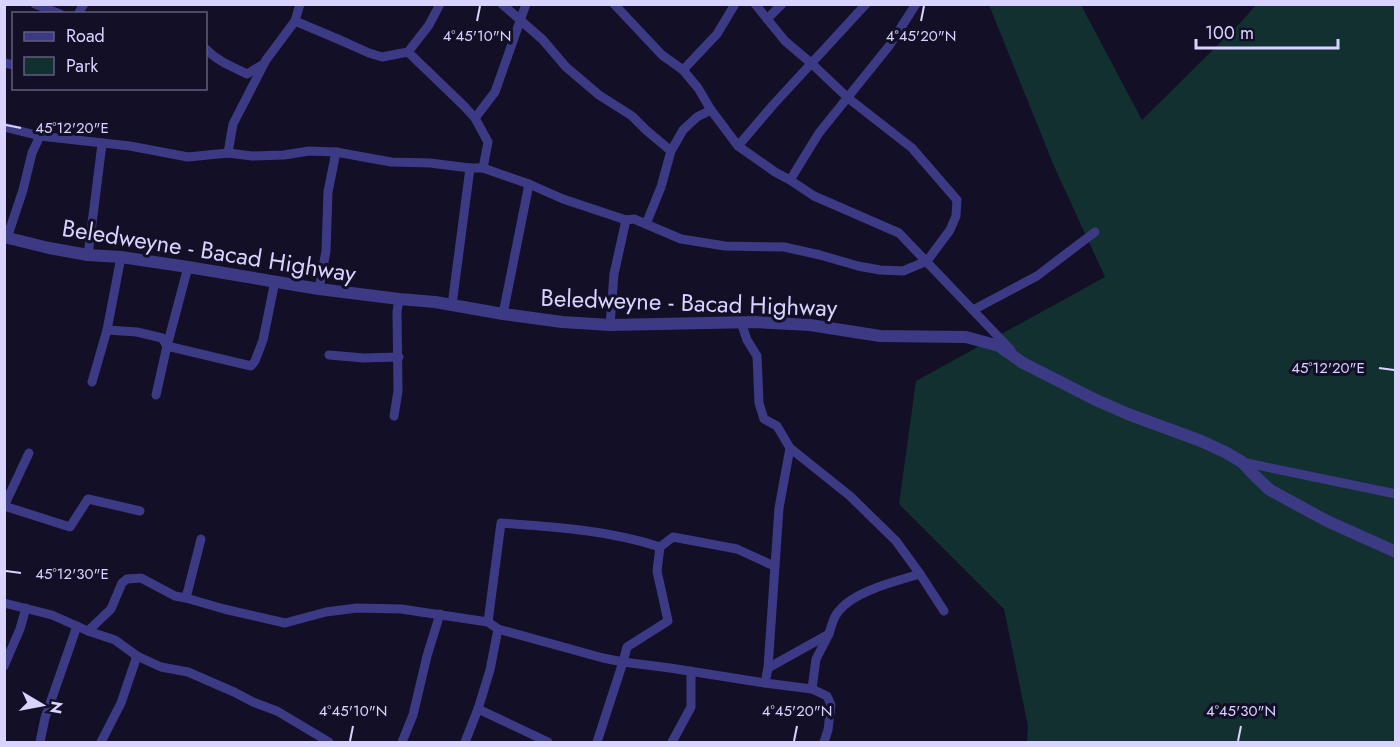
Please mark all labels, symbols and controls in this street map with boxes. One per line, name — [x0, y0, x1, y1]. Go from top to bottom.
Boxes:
legend — [12, 12, 207, 90]
scale bar — [1196, 12, 1338, 50]
text: 100 m — [1205, 20, 1254, 46]
text: Road — [66, 23, 105, 49]
text: 4°45'10"N — [443, 25, 511, 47]
text: 4°45'20"N — [886, 25, 956, 47]
text: Park — [66, 53, 98, 79]
text: 45°12'20"E — [35, 117, 109, 139]
street label: Beledweyne - Bacad Highway — [60, 210, 359, 291]
street label: Beledweyne - Bacad Highway — [540, 280, 838, 325]
text: 45°12'20"E — [1291, 357, 1365, 379]
text: 45°12'30"E — [35, 563, 109, 585]
north arrow — [12, 675, 72, 735]
text: N — [44, 699, 69, 716]
text: 4°45'10"N — [319, 700, 387, 722]
text: 4°45'20"N — [762, 700, 832, 722]
text: 4°45'30"N — [1206, 700, 1276, 722]

